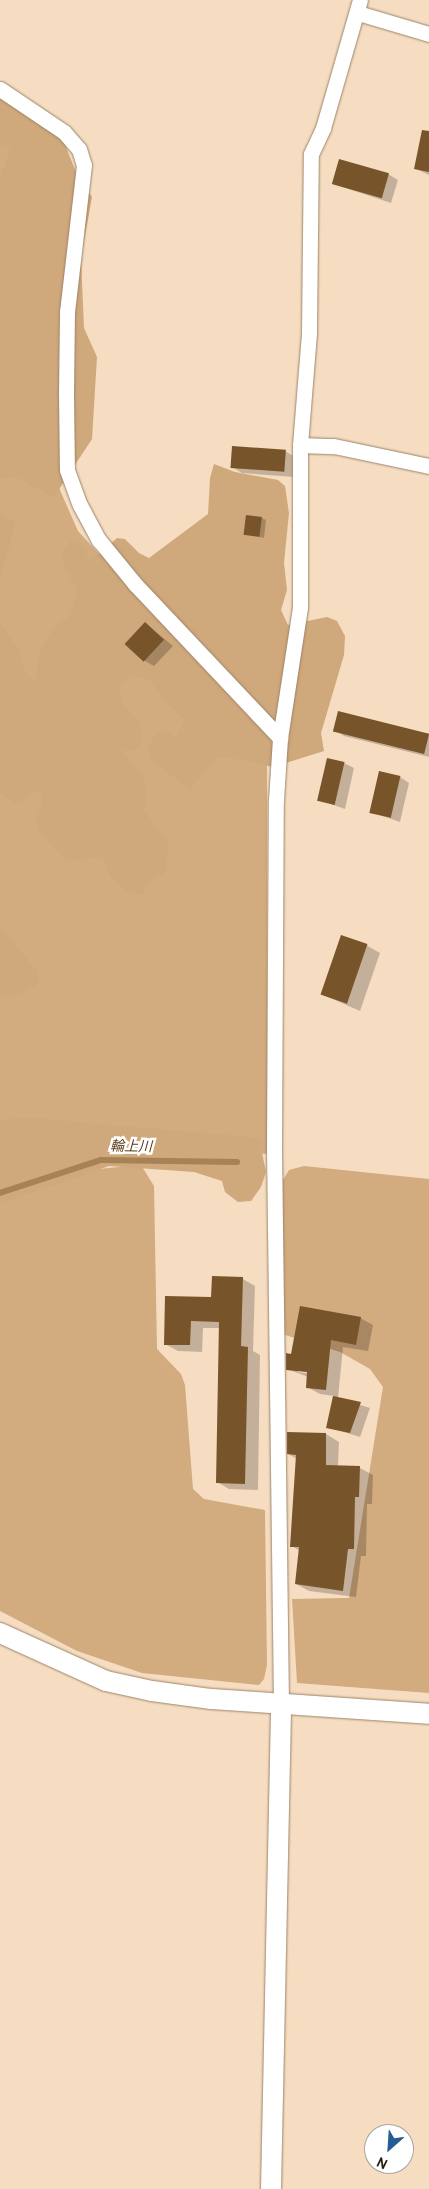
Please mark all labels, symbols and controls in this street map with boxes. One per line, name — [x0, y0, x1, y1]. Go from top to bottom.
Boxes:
water label: 輪上川 — [110, 1139, 152, 1157]
north arrow — [364, 2124, 414, 2174]
text: N — [374, 2152, 391, 2172]

